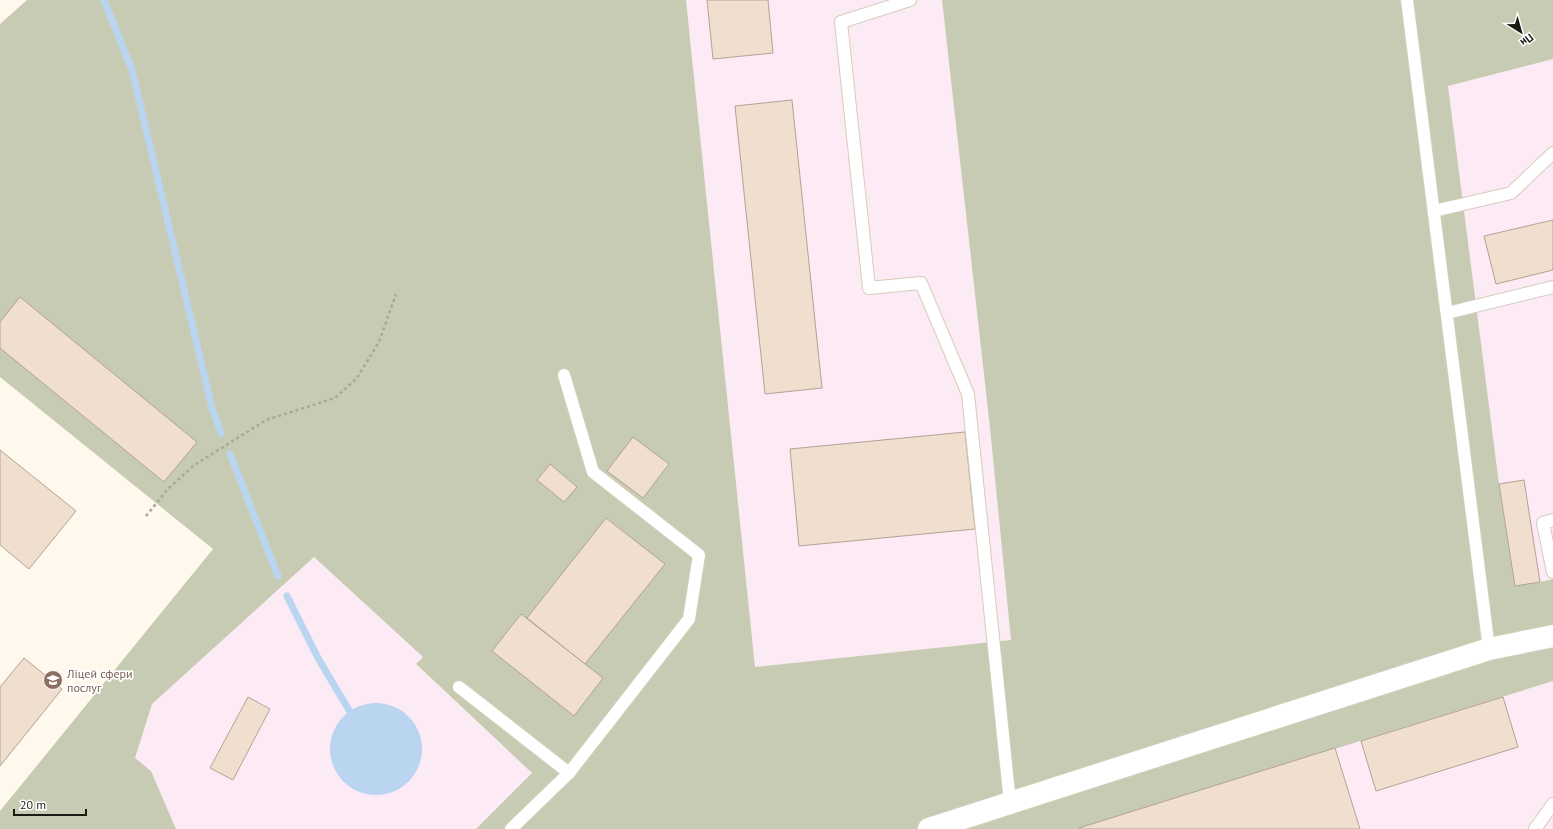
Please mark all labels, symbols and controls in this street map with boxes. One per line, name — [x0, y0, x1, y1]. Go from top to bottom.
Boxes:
north arrow — [1501, 12, 1541, 52]
text: Пн — [1518, 31, 1536, 50]
place label: Ліцей сфери послуг — [66, 666, 133, 695]
school or university icon: Ліцей сфери послуг — [42, 669, 64, 691]
scale bar — [14, 791, 86, 817]
text: 20 m — [20, 797, 46, 812]

